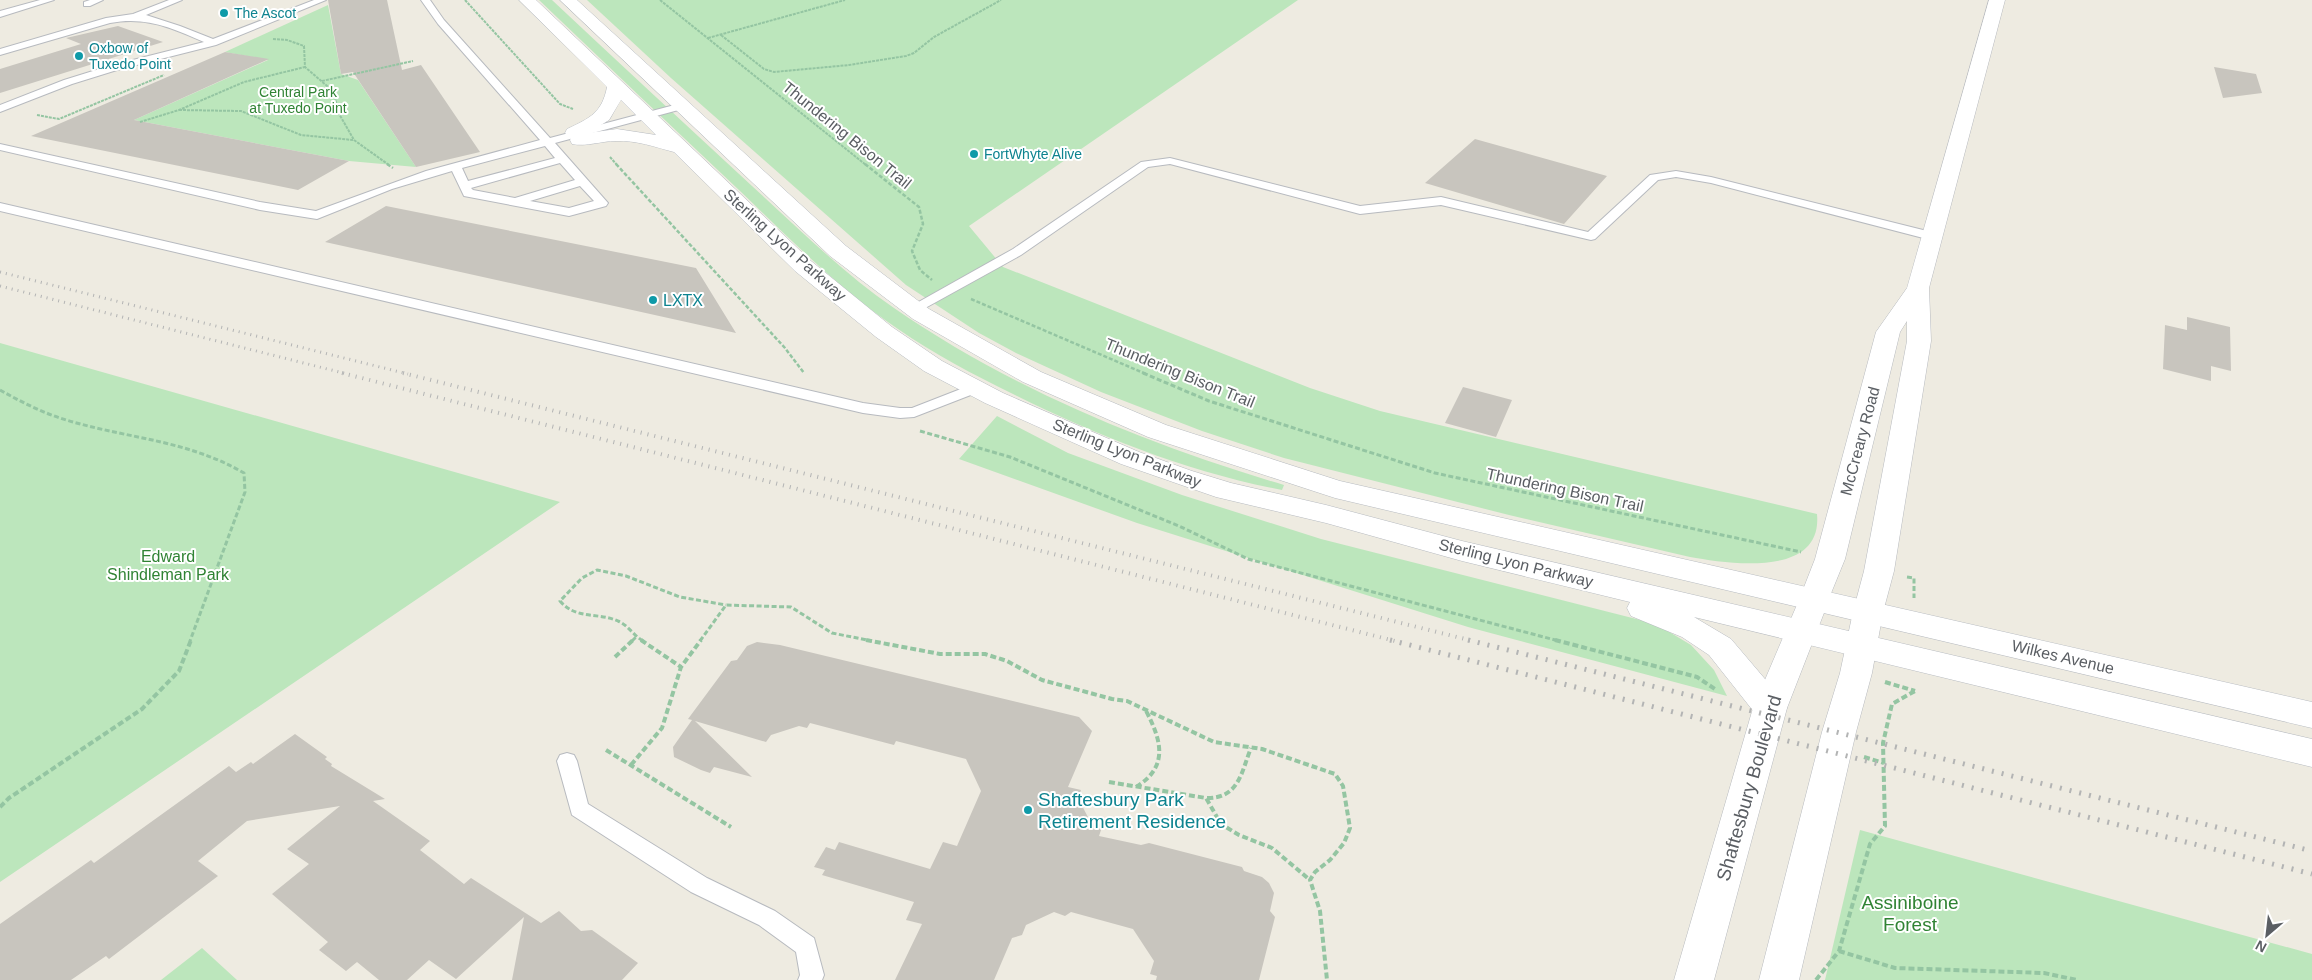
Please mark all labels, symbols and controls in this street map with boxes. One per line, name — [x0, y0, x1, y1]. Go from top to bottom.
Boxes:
place label: The Ascot — [234, 5, 296, 21]
marker: The Ascot — [218, 7, 230, 19]
place label: Oxbow of Tuxedo Point — [89, 40, 171, 72]
marker: Oxbow of Tuxedo Point — [73, 50, 85, 62]
street label: Thundering Bison Trail — [779, 78, 915, 192]
park label: Central Park at Tuxedo Point — [249, 84, 347, 116]
place label: FortWhyte Alive — [984, 146, 1082, 162]
marker: FortWhyte Alive — [968, 148, 980, 160]
street label: Sterling Lyon Parkway — [720, 186, 850, 304]
place label: LXTX — [663, 292, 703, 309]
marker: LXTX — [647, 294, 659, 306]
street label: Thundering Bison Trail — [1103, 335, 1257, 411]
street label: McCreary Road — [1837, 385, 1883, 497]
street label: Sterling Lyon Parkway — [1050, 415, 1204, 491]
street label: Thundering Bison Trail — [1485, 465, 1645, 515]
street label: Sterling Lyon Parkway — [1437, 536, 1595, 590]
park label: Edward Shindleman Park — [107, 548, 230, 583]
street label: Wilkes Avenue — [2010, 637, 2116, 677]
street label: Shaftesbury Boulevard — [1712, 693, 1786, 883]
place label: Shaftesbury Park Retirement Residence — [1038, 789, 1226, 832]
marker: Shaftesbury Park Retirement Residence — [1022, 804, 1034, 816]
park label: Assiniboine Forest — [1861, 892, 1959, 935]
north arrow — [2242, 910, 2292, 960]
text: N — [2253, 937, 2269, 956]

